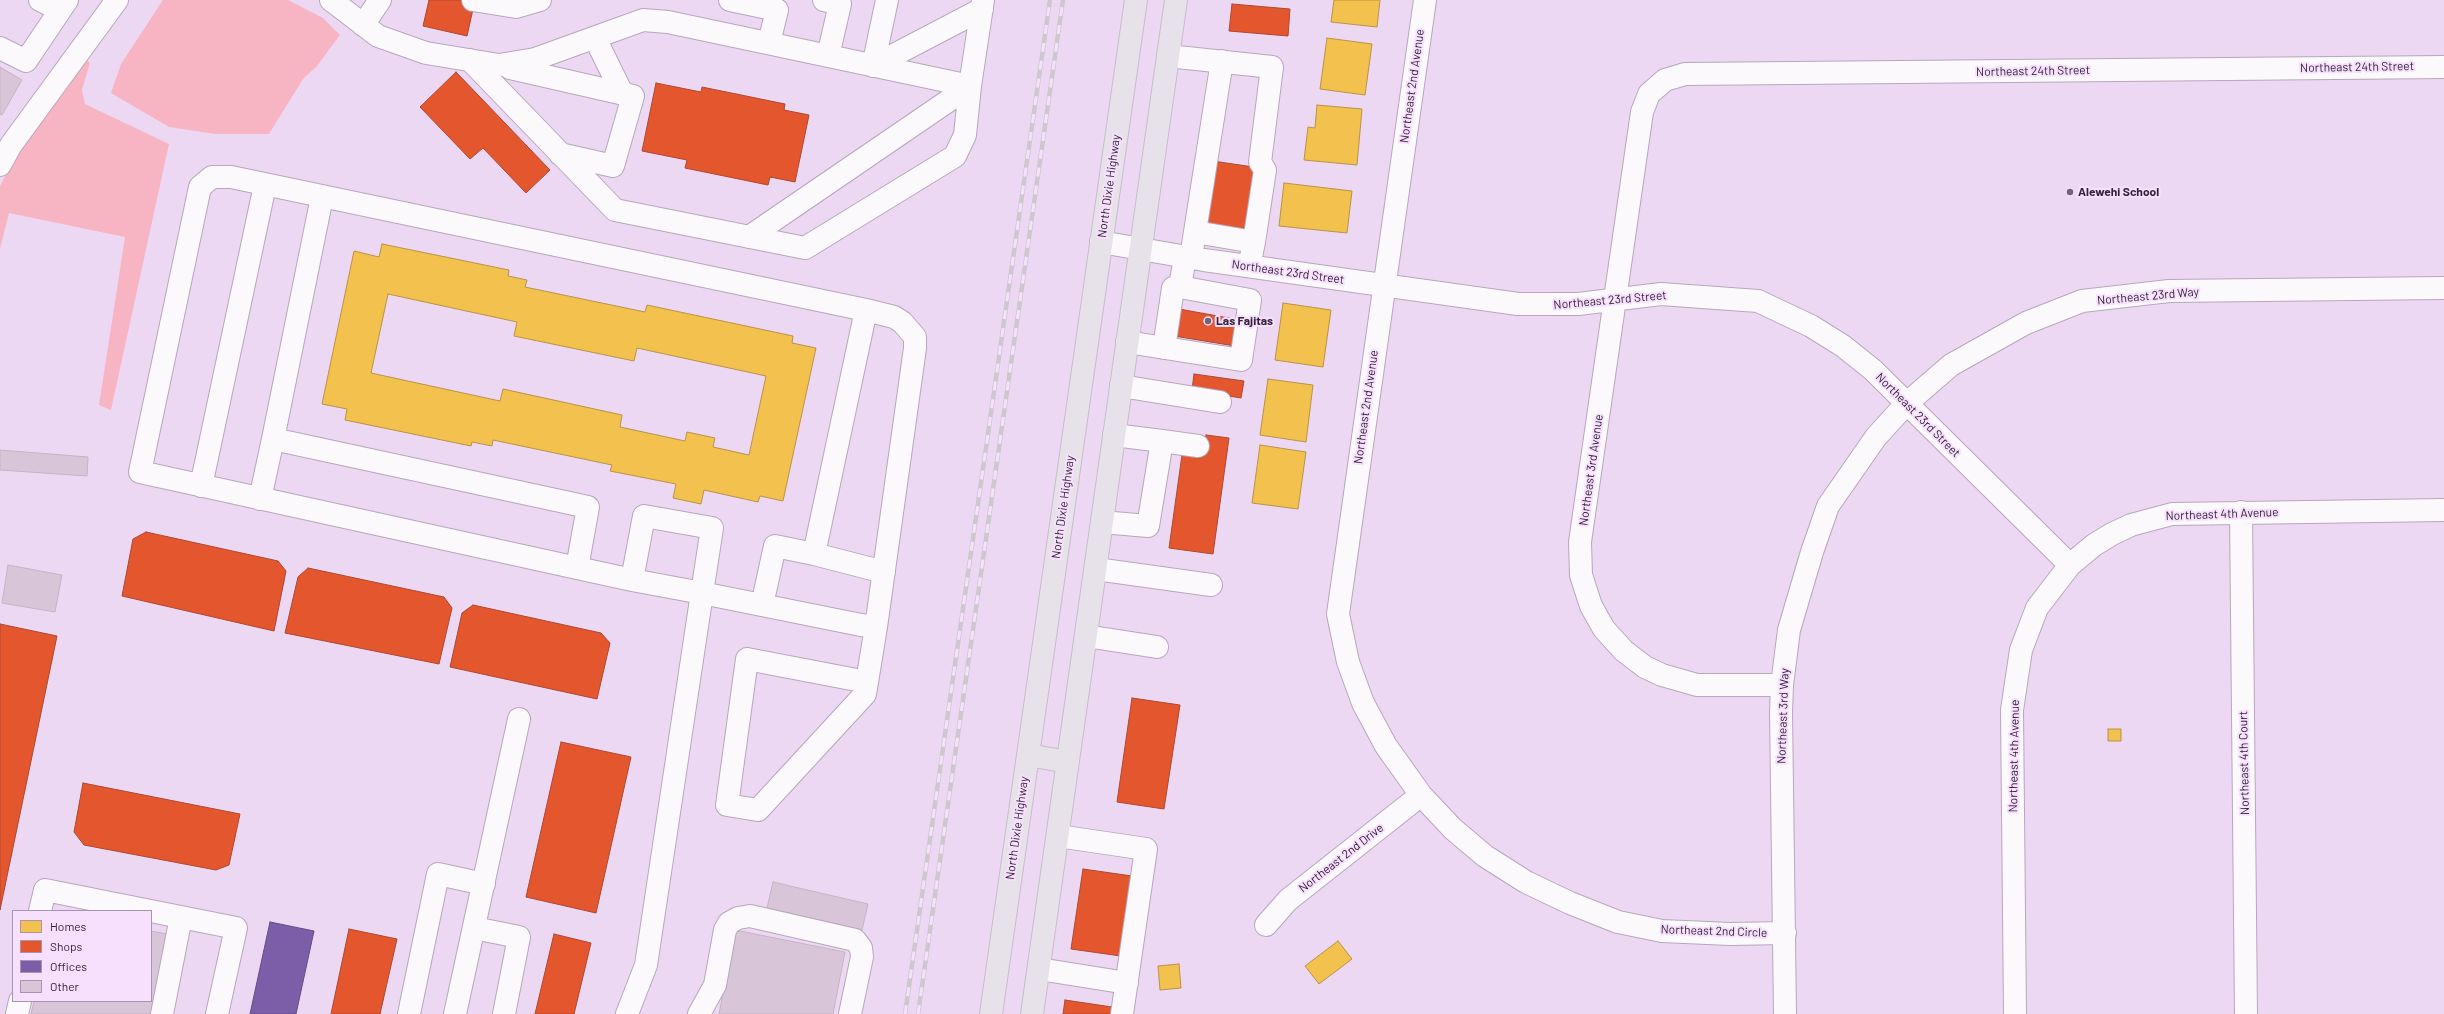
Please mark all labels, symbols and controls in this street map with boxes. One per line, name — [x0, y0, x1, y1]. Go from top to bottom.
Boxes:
street label: Northeast 2nd Avenue — [1397, 28, 1427, 144]
street label: Northeast 24th Street — [2300, 59, 2414, 75]
street label: Northeast 24th Street — [1976, 63, 2090, 79]
street label: North Dixie Highway — [1095, 133, 1123, 239]
place label: Alewehi School — [2078, 185, 2159, 199]
marker: Alewehi School — [2065, 187, 2075, 197]
street label: Northeast 23rd Street — [1231, 257, 1345, 287]
street label: Northeast 23rd Way — [2096, 284, 2200, 308]
street label: Northeast 23rd Street — [1553, 288, 1667, 312]
place label: Las Fajitas — [1216, 314, 1273, 328]
marker: Las Fajitas — [1203, 316, 1213, 326]
street label: Northeast 2nd Avenue — [1351, 349, 1381, 465]
street label: Northeast 23rd Street — [1873, 370, 1963, 460]
street label: Northeast 3rd Avenue — [1576, 413, 1606, 527]
street label: North Dixie Highway — [1049, 454, 1077, 560]
street label: Northeast 4th Avenue — [2165, 505, 2279, 523]
street label: Northeast 3rd Way — [1774, 668, 1792, 764]
street label: Northeast 4th Avenue — [2006, 699, 2022, 813]
street label: Northeast 4th Court — [2236, 711, 2252, 815]
street label: North Dixie Highway — [1003, 775, 1031, 881]
street label: Northeast 2nd Drive — [1296, 820, 1386, 896]
legend — [12, 910, 152, 1002]
text: Homes — [50, 919, 86, 933]
street label: Northeast 2nd Circle — [1660, 922, 1768, 940]
text: Shops — [50, 939, 82, 953]
text: Offices — [50, 959, 87, 973]
text: Other — [50, 979, 79, 993]

